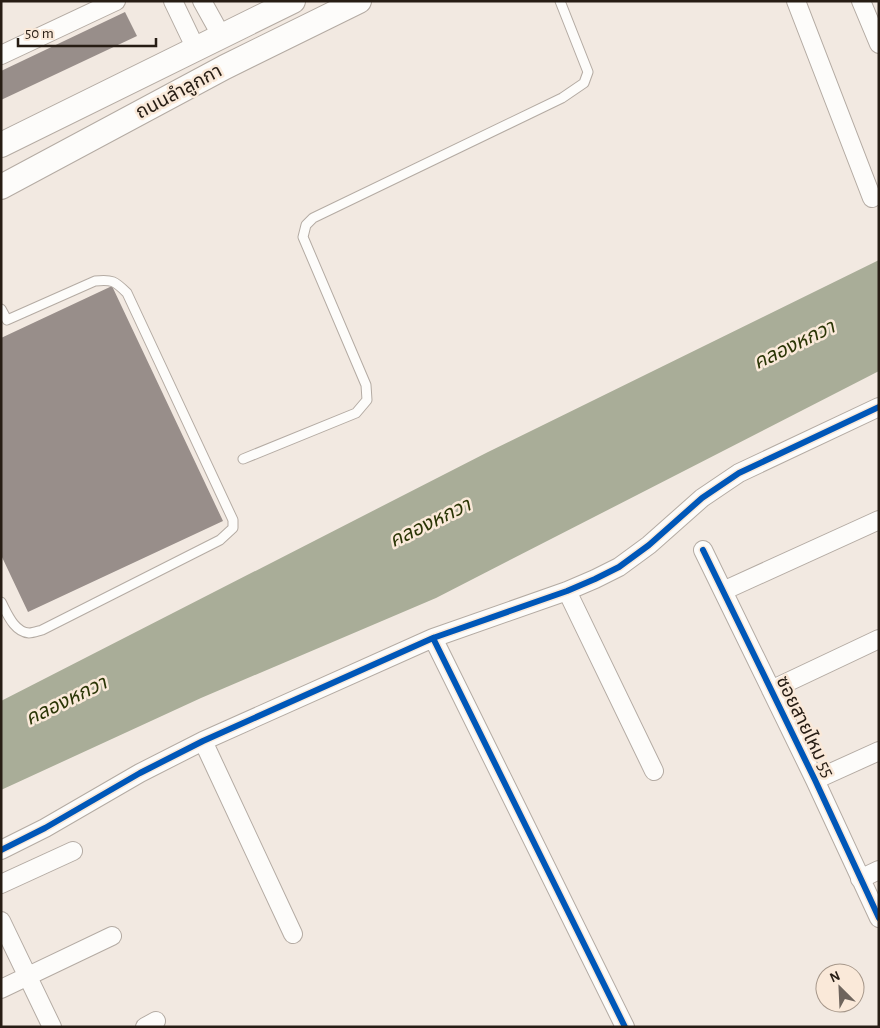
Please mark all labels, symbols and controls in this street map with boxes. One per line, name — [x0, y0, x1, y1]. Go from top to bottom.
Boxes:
scale bar — [18, 15, 155, 47]
text: 50 m — [25, 26, 54, 41]
street label: ถนนลำลูกกา — [132, 61, 226, 124]
water label: คลองหกวา — [750, 316, 839, 373]
water label: คลองหกวา — [386, 494, 475, 551]
water label: คลองหกวา — [22, 672, 111, 729]
street label: ซอยสายไหม 55 — [772, 673, 839, 781]
north arrow — [815, 963, 865, 1013]
text: N — [828, 969, 842, 985]

